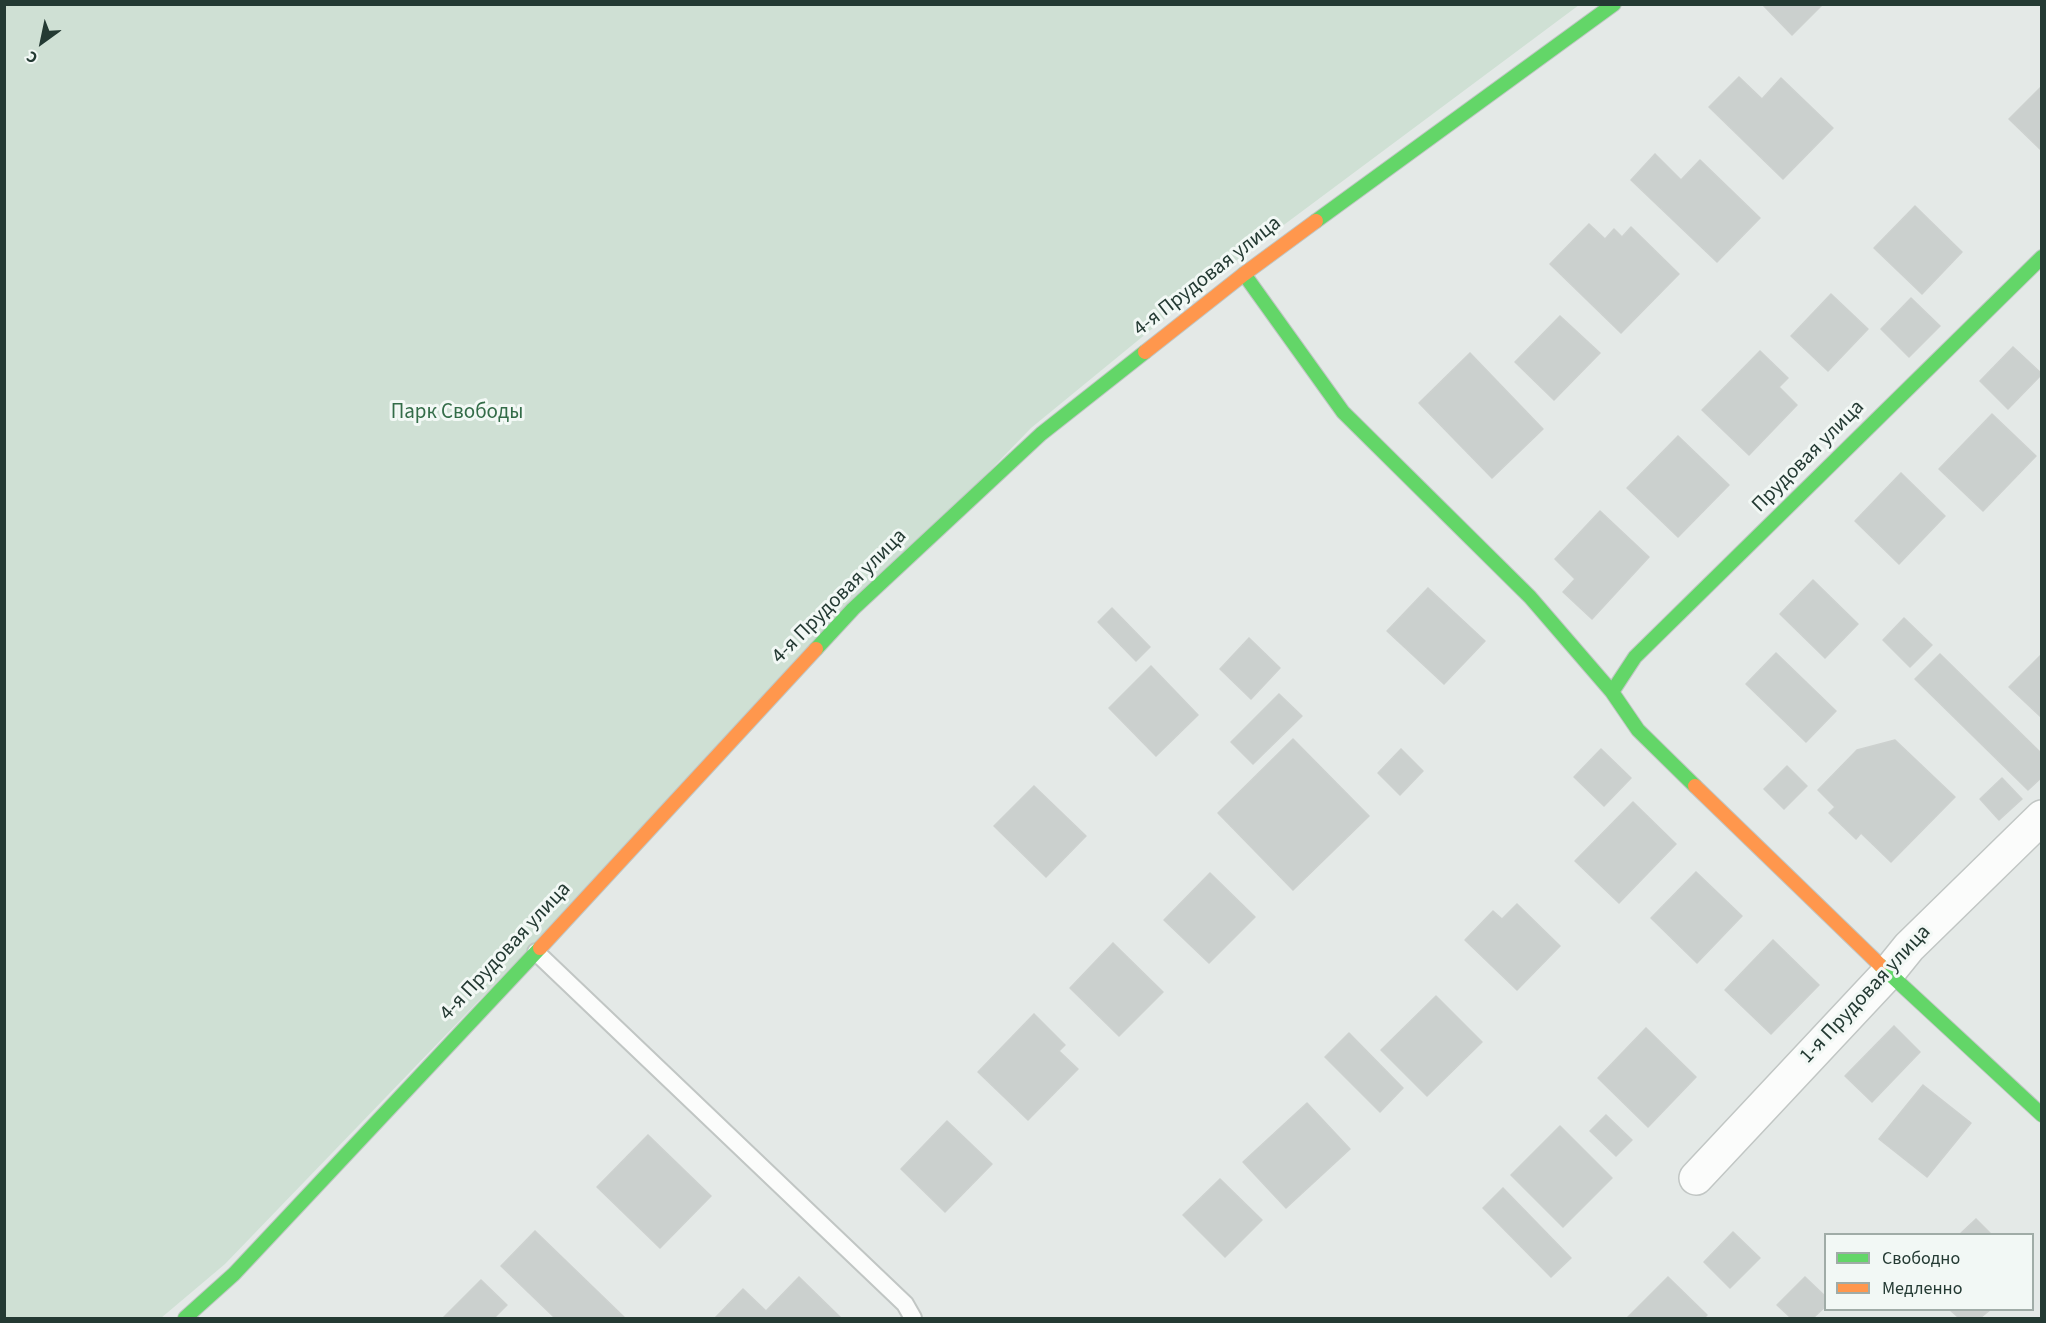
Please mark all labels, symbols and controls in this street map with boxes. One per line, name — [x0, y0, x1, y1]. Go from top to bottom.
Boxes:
north arrow — [12, 12, 72, 72]
text: С — [22, 45, 42, 69]
street label: 4-я Прудовая улица — [1129, 212, 1287, 342]
street label: Прудовая улица — [1748, 396, 1870, 518]
park label: Парк Свободы — [391, 400, 523, 426]
street label: 4-я Прудовая улица — [767, 524, 913, 670]
street label: 4-я Прудовая улица — [435, 877, 577, 1027]
street label: 1-я Прудовая улица — [1795, 920, 1937, 1070]
legend — [1824, 1233, 2034, 1311]
text: Свободно — [1882, 1246, 1960, 1271]
text: Медленно — [1882, 1276, 1962, 1301]

